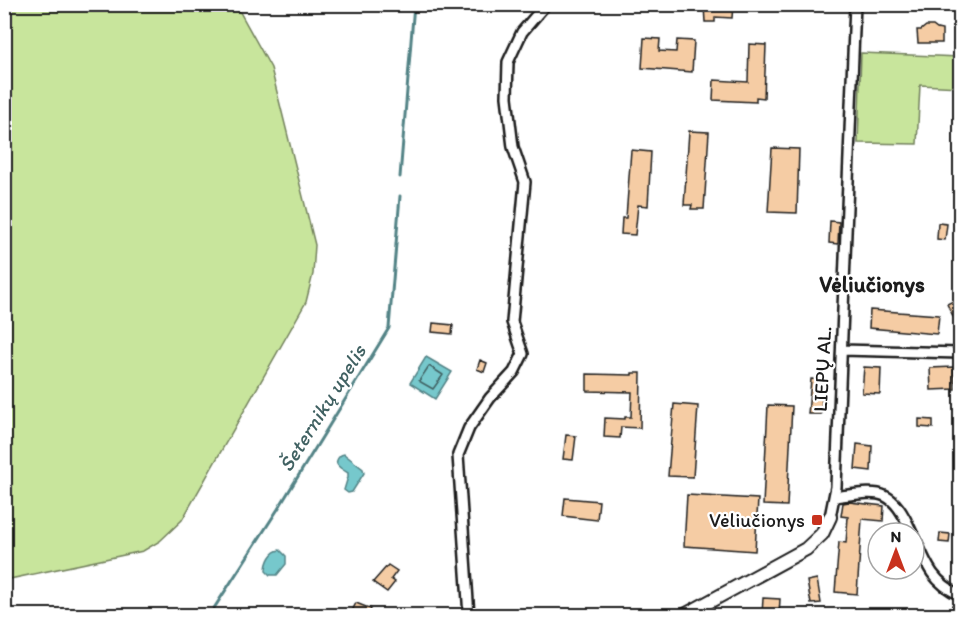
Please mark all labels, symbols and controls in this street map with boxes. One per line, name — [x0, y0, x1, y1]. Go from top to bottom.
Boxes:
district label: Vėliučionys — [819, 271, 925, 298]
street label: LIEPŲ AL. — [808, 326, 836, 412]
water label: Šeternikų upelis — [273, 339, 372, 476]
place label: Vėliučionys — [709, 508, 805, 532]
marker: Vėliučionys — [810, 513, 824, 527]
north arrow — [866, 521, 926, 581]
text: N — [891, 527, 901, 546]

